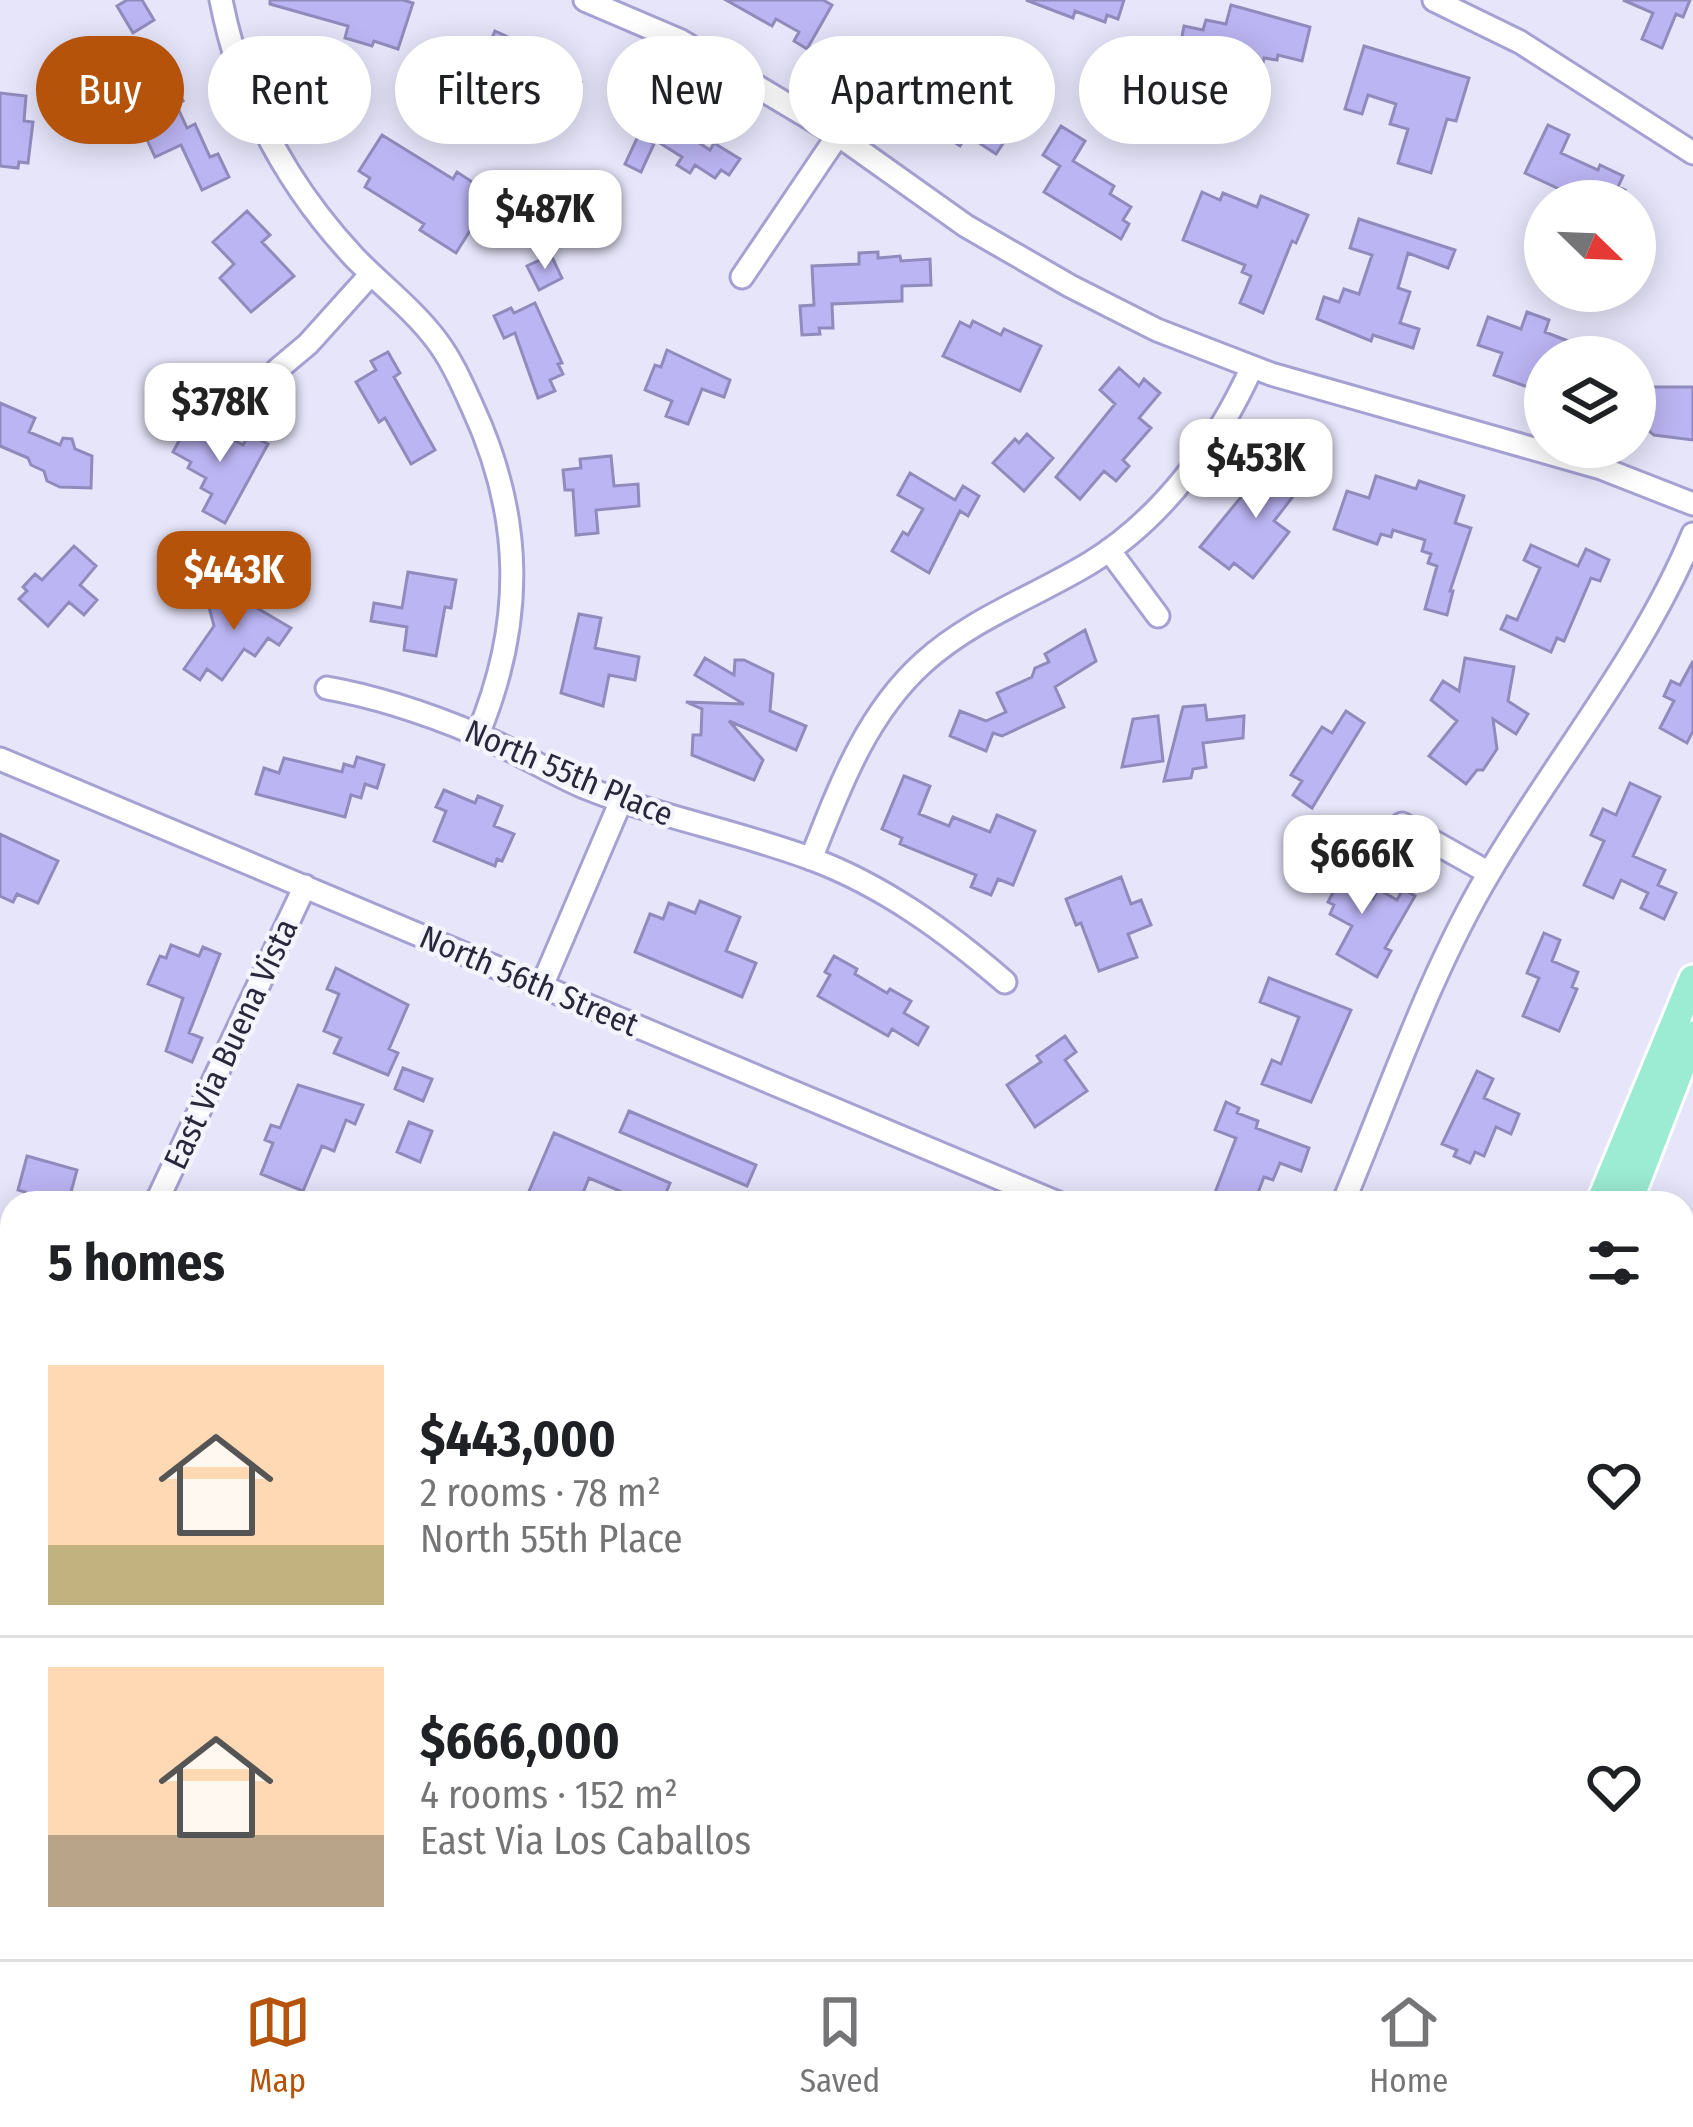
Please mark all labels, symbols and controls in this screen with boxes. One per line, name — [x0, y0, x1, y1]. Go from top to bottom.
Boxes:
chip: Buy — [36, 36, 184, 144]
chip: Rent — [208, 36, 371, 144]
chip: Filters — [395, 36, 583, 144]
chip: New — [607, 36, 765, 144]
chip: Apartment — [789, 36, 1055, 144]
chip: House — [1079, 36, 1271, 144]
pin: $487K — [461, 170, 629, 272]
north arrow — [1524, 180, 1656, 312]
map controls — [1524, 180, 1656, 468]
text: $487K — [496, 186, 594, 232]
button: layers — [1524, 336, 1656, 468]
pin: $378K — [136, 363, 304, 465]
text: $378K — [172, 379, 268, 425]
pin: $453K — [1172, 419, 1340, 521]
text: $453K — [1207, 435, 1305, 481]
pin: $443K — [150, 531, 318, 633]
text: $443K — [184, 547, 284, 593]
street label: North 55th Place — [459, 711, 679, 835]
pin: $666K — [1278, 815, 1446, 917]
text: $666K — [1310, 831, 1414, 877]
street label: East Via Buena Vista — [155, 912, 307, 1176]
street label: North 56th Street — [414, 917, 644, 1045]
icon: filters — [1581, 1230, 1647, 1296]
text: 5 homes — [48, 1232, 225, 1294]
text: $443,000 — [420, 1408, 616, 1470]
icon: home — [144, 1413, 288, 1557]
icon: heart — [1581, 1452, 1647, 1518]
text: 2 rooms · 78 m² — [420, 1470, 661, 1516]
text: North 55th Place — [420, 1516, 683, 1562]
text: $666,000 — [420, 1710, 620, 1772]
icon: home — [144, 1715, 288, 1859]
icon: heart — [1581, 1754, 1647, 1820]
text: 4 rooms · 152 m² — [420, 1772, 678, 1818]
text: East Via Los Caballos — [420, 1818, 751, 1864]
tab: Map — [245, 1989, 311, 2101]
tab: Saved — [800, 1989, 880, 2101]
tab: Home — [1369, 1989, 1448, 2101]

